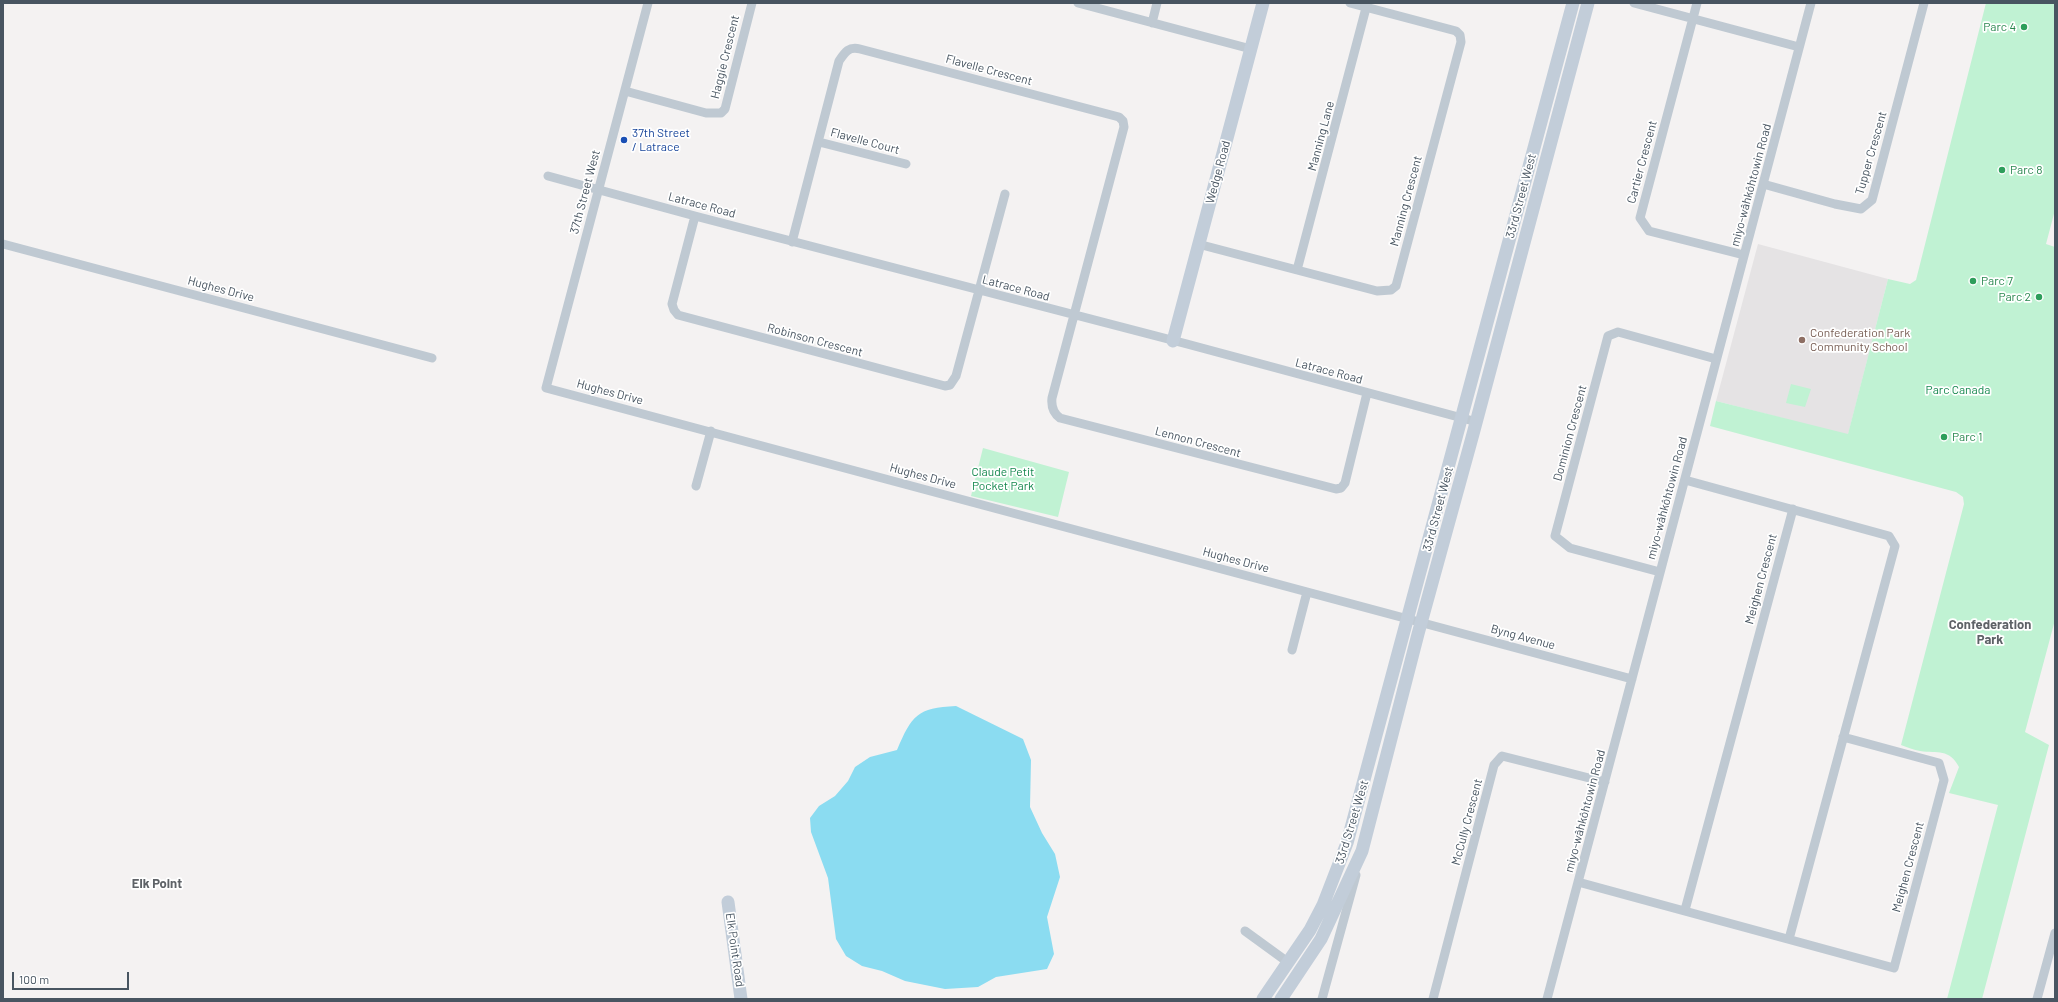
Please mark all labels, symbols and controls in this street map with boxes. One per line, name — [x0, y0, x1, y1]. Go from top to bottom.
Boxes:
street label: Haggie Crescent — [708, 14, 742, 100]
place label: Parc 4 — [1983, 20, 2016, 34]
marker: Parc 4 — [2019, 22, 2029, 32]
street label: Flavelle Crescent — [944, 52, 1034, 88]
street label: Manning Lane — [1305, 99, 1337, 173]
street label: Tupper Crescent — [1852, 110, 1890, 196]
street label: Cartier Crescent — [1624, 119, 1660, 205]
street label: miyo-wâhkôhtowin Road — [1728, 122, 1774, 248]
street label: Flavelle Court — [829, 125, 901, 157]
place label: 37th Street / Latrace — [632, 126, 690, 154]
marker: 37th Street / Latrace — [619, 135, 629, 145]
street label: Wedge Road — [1203, 139, 1233, 205]
street label: 37th Street West — [567, 148, 603, 236]
street label: 33rd Street West — [1503, 152, 1539, 240]
street label: Manning Crescent — [1387, 154, 1425, 248]
place label: Parc 8 — [2010, 163, 2042, 177]
marker: Parc 8 — [1997, 165, 2007, 175]
street label: Latrace Road — [667, 189, 737, 221]
street label: Latrace Road — [981, 272, 1051, 304]
street label: Hughes Drive — [186, 273, 256, 305]
place label: Parc 7 — [1981, 274, 2013, 288]
marker: Parc 7 — [1968, 276, 1978, 286]
place label: Parc 2 — [1998, 290, 2031, 304]
marker: Parc 2 — [2034, 292, 2044, 302]
street label: Robinson Crescent — [766, 320, 864, 360]
place label: Confederation Park Community School — [1810, 326, 1910, 354]
marker: Confederation Park Community School — [1797, 335, 1807, 345]
street label: Latrace Road — [1294, 355, 1364, 387]
street label: Hughes Drive — [575, 376, 645, 408]
street label: Dominion Crescent — [1550, 383, 1590, 483]
park label: Parc Canada — [1926, 383, 1990, 397]
street label: Lennon Crescent — [1153, 424, 1243, 460]
place label: Parc 1 — [1952, 430, 1982, 444]
marker: Parc 1 — [1939, 432, 1949, 442]
street label: miyo-wâhkôhtowin Road — [1644, 435, 1690, 561]
street label: Hughes Drive — [888, 460, 958, 492]
park label: Claude Petit Pocket Park — [972, 465, 1034, 493]
street label: 33rd Street West — [1420, 465, 1456, 553]
street label: Meighen Crescent — [1742, 532, 1780, 626]
street label: Hughes Drive — [1201, 544, 1271, 576]
district label: Confederation Park — [1949, 617, 2031, 648]
street label: Byng Avenue — [1489, 621, 1557, 653]
street label: miyo-wâhkôhtowin Road — [1562, 748, 1608, 874]
street label: McCully Crescent — [1449, 777, 1485, 867]
street label: 33rd Street West — [1332, 778, 1372, 866]
street label: Meighen Crescent — [1889, 820, 1927, 914]
district label: Elk Point — [132, 876, 182, 892]
street label: Elk Point Road — [723, 912, 747, 988]
scale bar — [14, 964, 131, 990]
text: 100 m — [19, 972, 49, 986]

